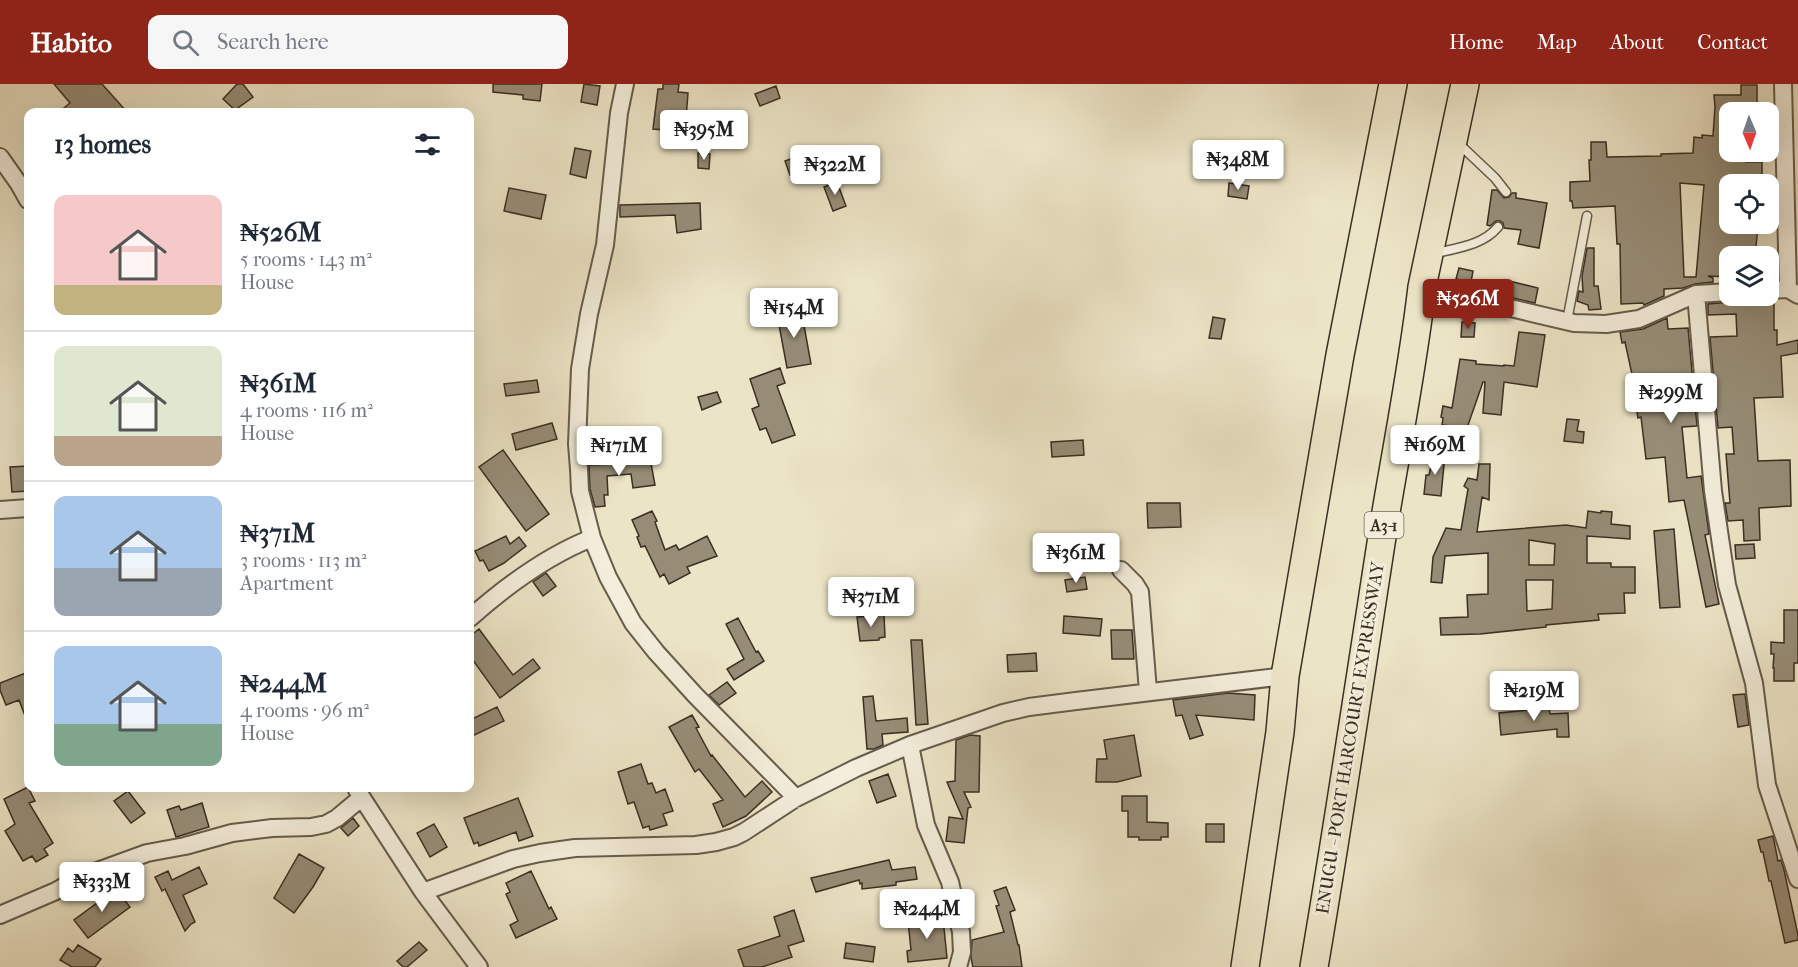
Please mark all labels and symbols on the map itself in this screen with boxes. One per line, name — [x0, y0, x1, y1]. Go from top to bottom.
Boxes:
north arrow — [1719, 102, 1779, 162]
pin: ₦395M — [662, 110, 746, 161]
pin: ₦348M — [1196, 140, 1280, 191]
pin: ₦322M — [793, 145, 877, 196]
pin: ₦526M — [1426, 279, 1510, 330]
pin: ₦154M — [752, 288, 836, 339]
pin: ₦299M — [1629, 373, 1713, 424]
pin: ₦169M — [1393, 425, 1477, 476]
pin: ₦171M — [577, 426, 661, 477]
road number: A3-1 — [1364, 512, 1404, 538]
pin: ₦361M — [1034, 533, 1118, 584]
street label: ENUGU - PORT HARCOURT EXPRESSWAY — [1312, 560, 1389, 916]
pin: ₦371M — [829, 577, 913, 628]
pin: ₦219M — [1492, 671, 1576, 722]
pin: ₦333M — [60, 862, 144, 913]
pin: ₦244M — [885, 889, 969, 940]

